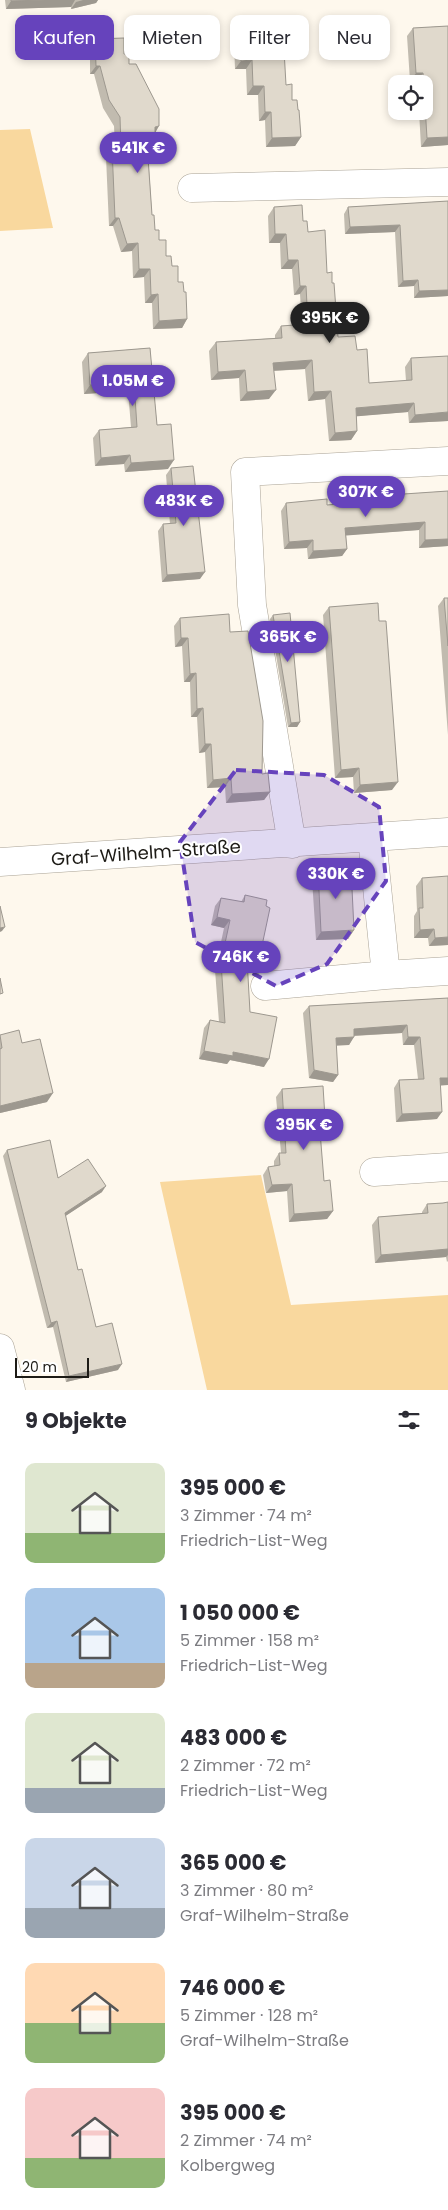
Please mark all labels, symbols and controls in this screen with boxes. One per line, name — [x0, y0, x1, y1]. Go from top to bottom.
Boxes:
chip: Kaufen — [15, 15, 114, 60]
chip: Mieten — [124, 15, 220, 60]
chip: Filter — [230, 15, 309, 60]
chip: Neu — [319, 15, 390, 60]
map controls — [388, 75, 433, 120]
button: locate — [388, 75, 433, 120]
pin: 541K € — [97, 132, 179, 174]
text: 541K € — [111, 136, 165, 159]
pin: 395K € — [289, 302, 371, 344]
text: 395K € — [301, 306, 359, 329]
pin: 1.05M € — [87, 364, 179, 407]
text: 1.05M € — [102, 369, 164, 392]
pin: 307K € — [325, 476, 407, 518]
text: 307K € — [338, 480, 394, 503]
pin: 483K € — [143, 484, 225, 527]
text: 483K € — [155, 489, 213, 512]
pin: 365K € — [247, 620, 329, 663]
text: 365K € — [259, 625, 317, 648]
street label: Graf-Wilhelm-Straße — [50, 833, 242, 872]
pin: 330K € — [295, 858, 377, 900]
text: 330K € — [307, 862, 365, 885]
pin: 746K € — [200, 940, 282, 983]
text: 746K € — [213, 945, 269, 968]
pin: 395K € — [263, 1108, 345, 1151]
text: 395K € — [275, 1113, 333, 1136]
scale bar — [15, 1355, 89, 1378]
text: 20 m — [22, 1357, 57, 1377]
text: 9 Objekte — [25, 1406, 127, 1435]
icon: filters — [395, 1406, 423, 1434]
text: 395 000 € — [180, 1473, 286, 1502]
icon: home — [65, 1483, 125, 1543]
text: 3 Zimmer · 74 m² — [180, 1504, 312, 1527]
text: Friedrich-List-Weg — [180, 1529, 328, 1552]
text: 1 050 000 € — [180, 1598, 300, 1627]
icon: home — [65, 1608, 125, 1668]
text: 5 Zimmer · 158 m² — [180, 1629, 319, 1652]
text: Friedrich-List-Weg — [180, 1654, 328, 1677]
text: 483 000 € — [180, 1723, 287, 1752]
icon: home — [65, 1733, 125, 1793]
text: 2 Zimmer · 72 m² — [180, 1754, 311, 1777]
text: Friedrich-List-Weg — [180, 1779, 328, 1802]
text: 365 000 € — [180, 1848, 286, 1877]
icon: home — [65, 1858, 125, 1918]
text: 3 Zimmer · 80 m² — [180, 1879, 313, 1902]
text: Graf-Wilhelm-Straße — [180, 1904, 349, 1927]
text: 746 000 € — [180, 1973, 286, 2002]
icon: home — [65, 1983, 125, 2043]
text: 5 Zimmer · 128 m² — [180, 2004, 318, 2027]
text: Graf-Wilhelm-Straße — [180, 2029, 349, 2052]
text: 395 000 € — [180, 2098, 286, 2127]
icon: home — [65, 2108, 125, 2168]
text: 2 Zimmer · 74 m² — [180, 2129, 312, 2152]
text: Kolbergweg — [180, 2154, 275, 2177]

